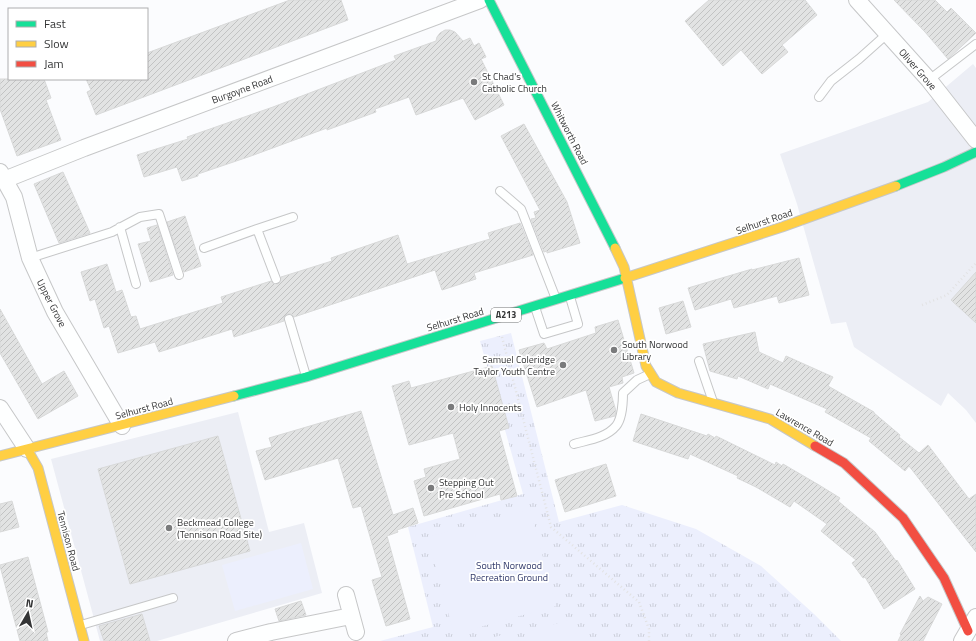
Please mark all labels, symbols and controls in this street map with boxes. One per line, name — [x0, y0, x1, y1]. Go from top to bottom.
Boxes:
legend — [8, 8, 148, 80]
text: Fast — [44, 14, 67, 33]
text: Slow — [44, 34, 69, 53]
street label: Oliver Grove — [895, 45, 940, 93]
text: Jam — [44, 54, 64, 73]
place label: St Chad's Catholic Church — [482, 69, 547, 96]
street label: Burgoyne Road — [209, 71, 275, 108]
marker: St Chad's Catholic Church — [469, 77, 479, 87]
street label: Whitworth Road — [547, 99, 592, 167]
street label: Selhurst Road — [734, 205, 794, 238]
street label: Upper Grove — [33, 277, 70, 330]
street label: Selhurst Road — [425, 304, 486, 335]
road number: A213 — [491, 308, 521, 322]
place label: South Norwood Library — [622, 337, 688, 364]
marker: South Norwood Library — [609, 345, 619, 355]
place label: Samuel Coleridge Taylor Youth Centre — [474, 352, 555, 379]
marker: Samuel Coleridge Taylor Youth Centre — [558, 360, 568, 370]
street label: Selhurst Road — [114, 394, 175, 423]
place label: Holy Innocents — [459, 400, 522, 415]
marker: Holy Innocents — [446, 402, 456, 412]
street label: Lawrence Road — [773, 405, 836, 450]
place label: Stepping Out Pre School — [439, 475, 494, 502]
marker: Stepping Out Pre School — [426, 483, 436, 493]
street label: Tennison Road — [53, 509, 84, 573]
place label: Beckmead College (Tennison Road Site) — [177, 515, 262, 542]
marker: Beckmead College (Tennison Road Site) — [164, 523, 174, 533]
park label: South Norwood Recreation Ground — [470, 558, 548, 585]
north arrow — [8, 593, 48, 633]
text: N — [25, 595, 35, 612]

